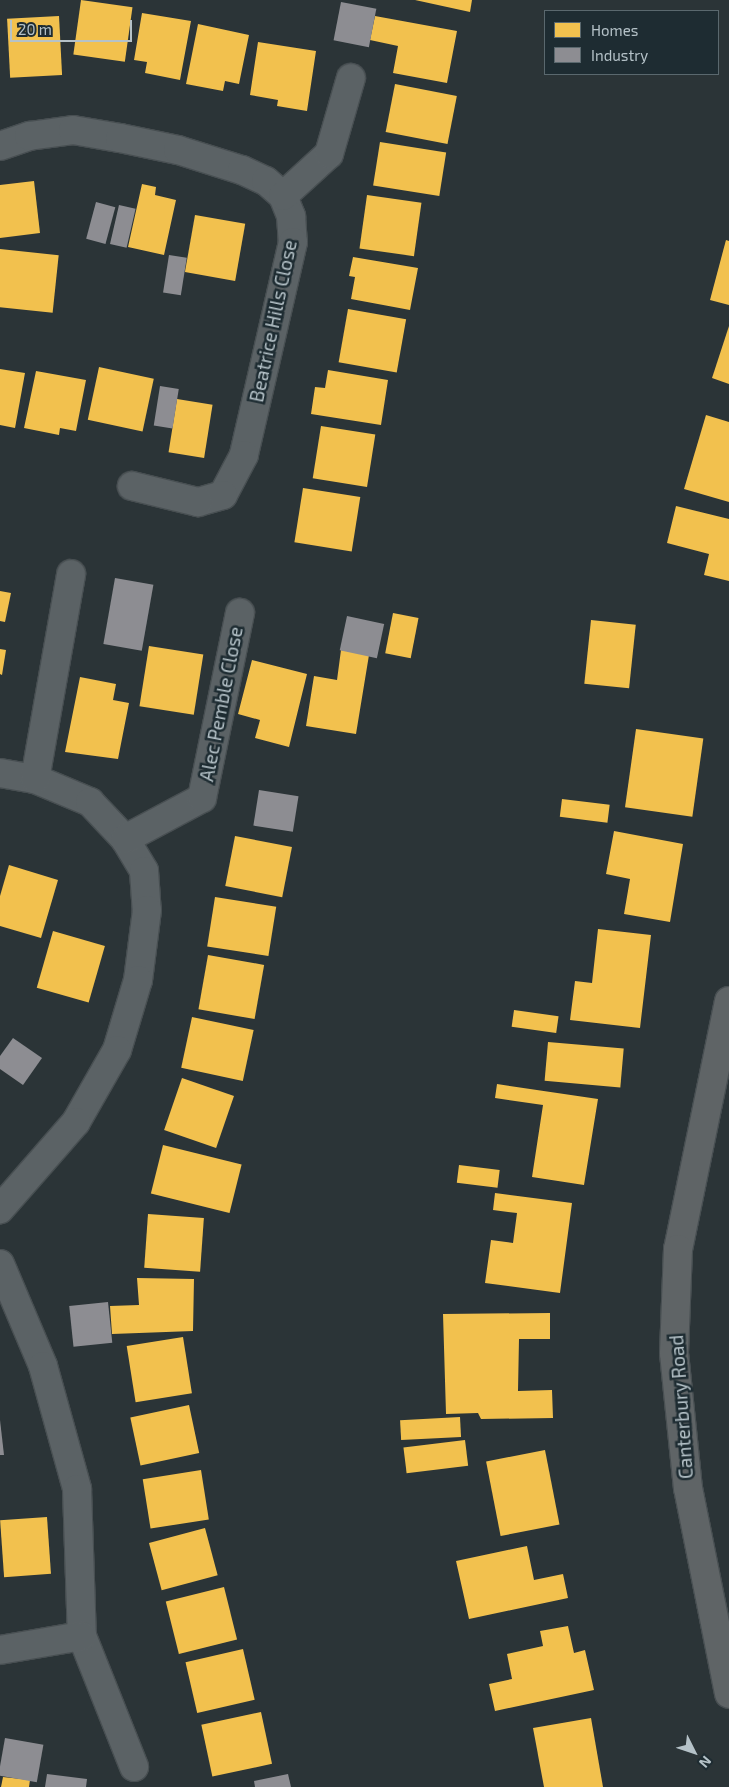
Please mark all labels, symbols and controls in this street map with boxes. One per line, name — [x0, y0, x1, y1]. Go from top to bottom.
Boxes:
scale bar — [12, 10, 135, 42]
legend — [544, 10, 719, 75]
text: 20 m — [18, 20, 52, 38]
text: Homes — [591, 21, 638, 39]
text: Industry — [591, 46, 648, 64]
street label: Beatrice Hills Close — [245, 238, 301, 404]
street label: Alec Pemble Close — [195, 625, 247, 783]
street label: Canterbury Road — [665, 1334, 697, 1480]
north arrow — [669, 1727, 719, 1777]
text: N — [696, 1753, 715, 1772]

